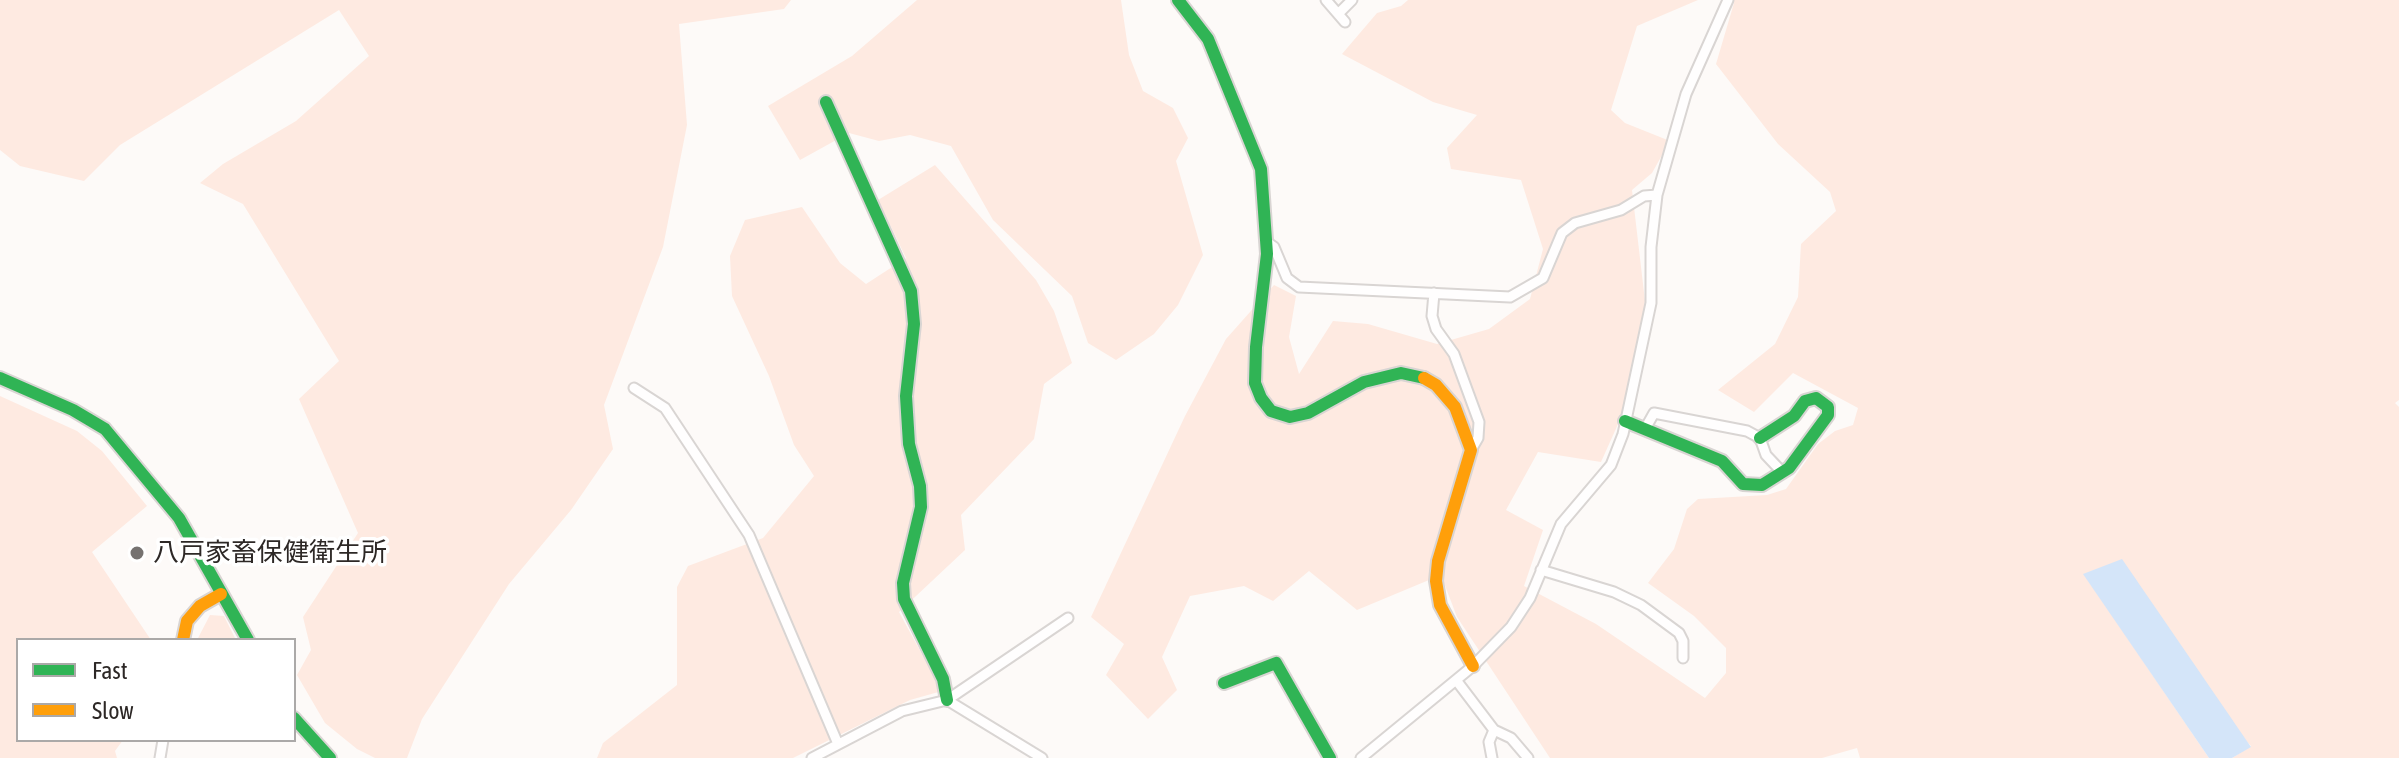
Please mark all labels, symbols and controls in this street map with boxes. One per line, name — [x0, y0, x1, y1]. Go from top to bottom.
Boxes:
place label: 八戸家畜保健衛生所 — [153, 537, 387, 569]
marker: 八戸家畜保健衛生所 — [128, 544, 146, 562]
legend — [16, 638, 296, 742]
text: Fast — [92, 657, 128, 684]
text: Slow — [92, 697, 134, 724]

